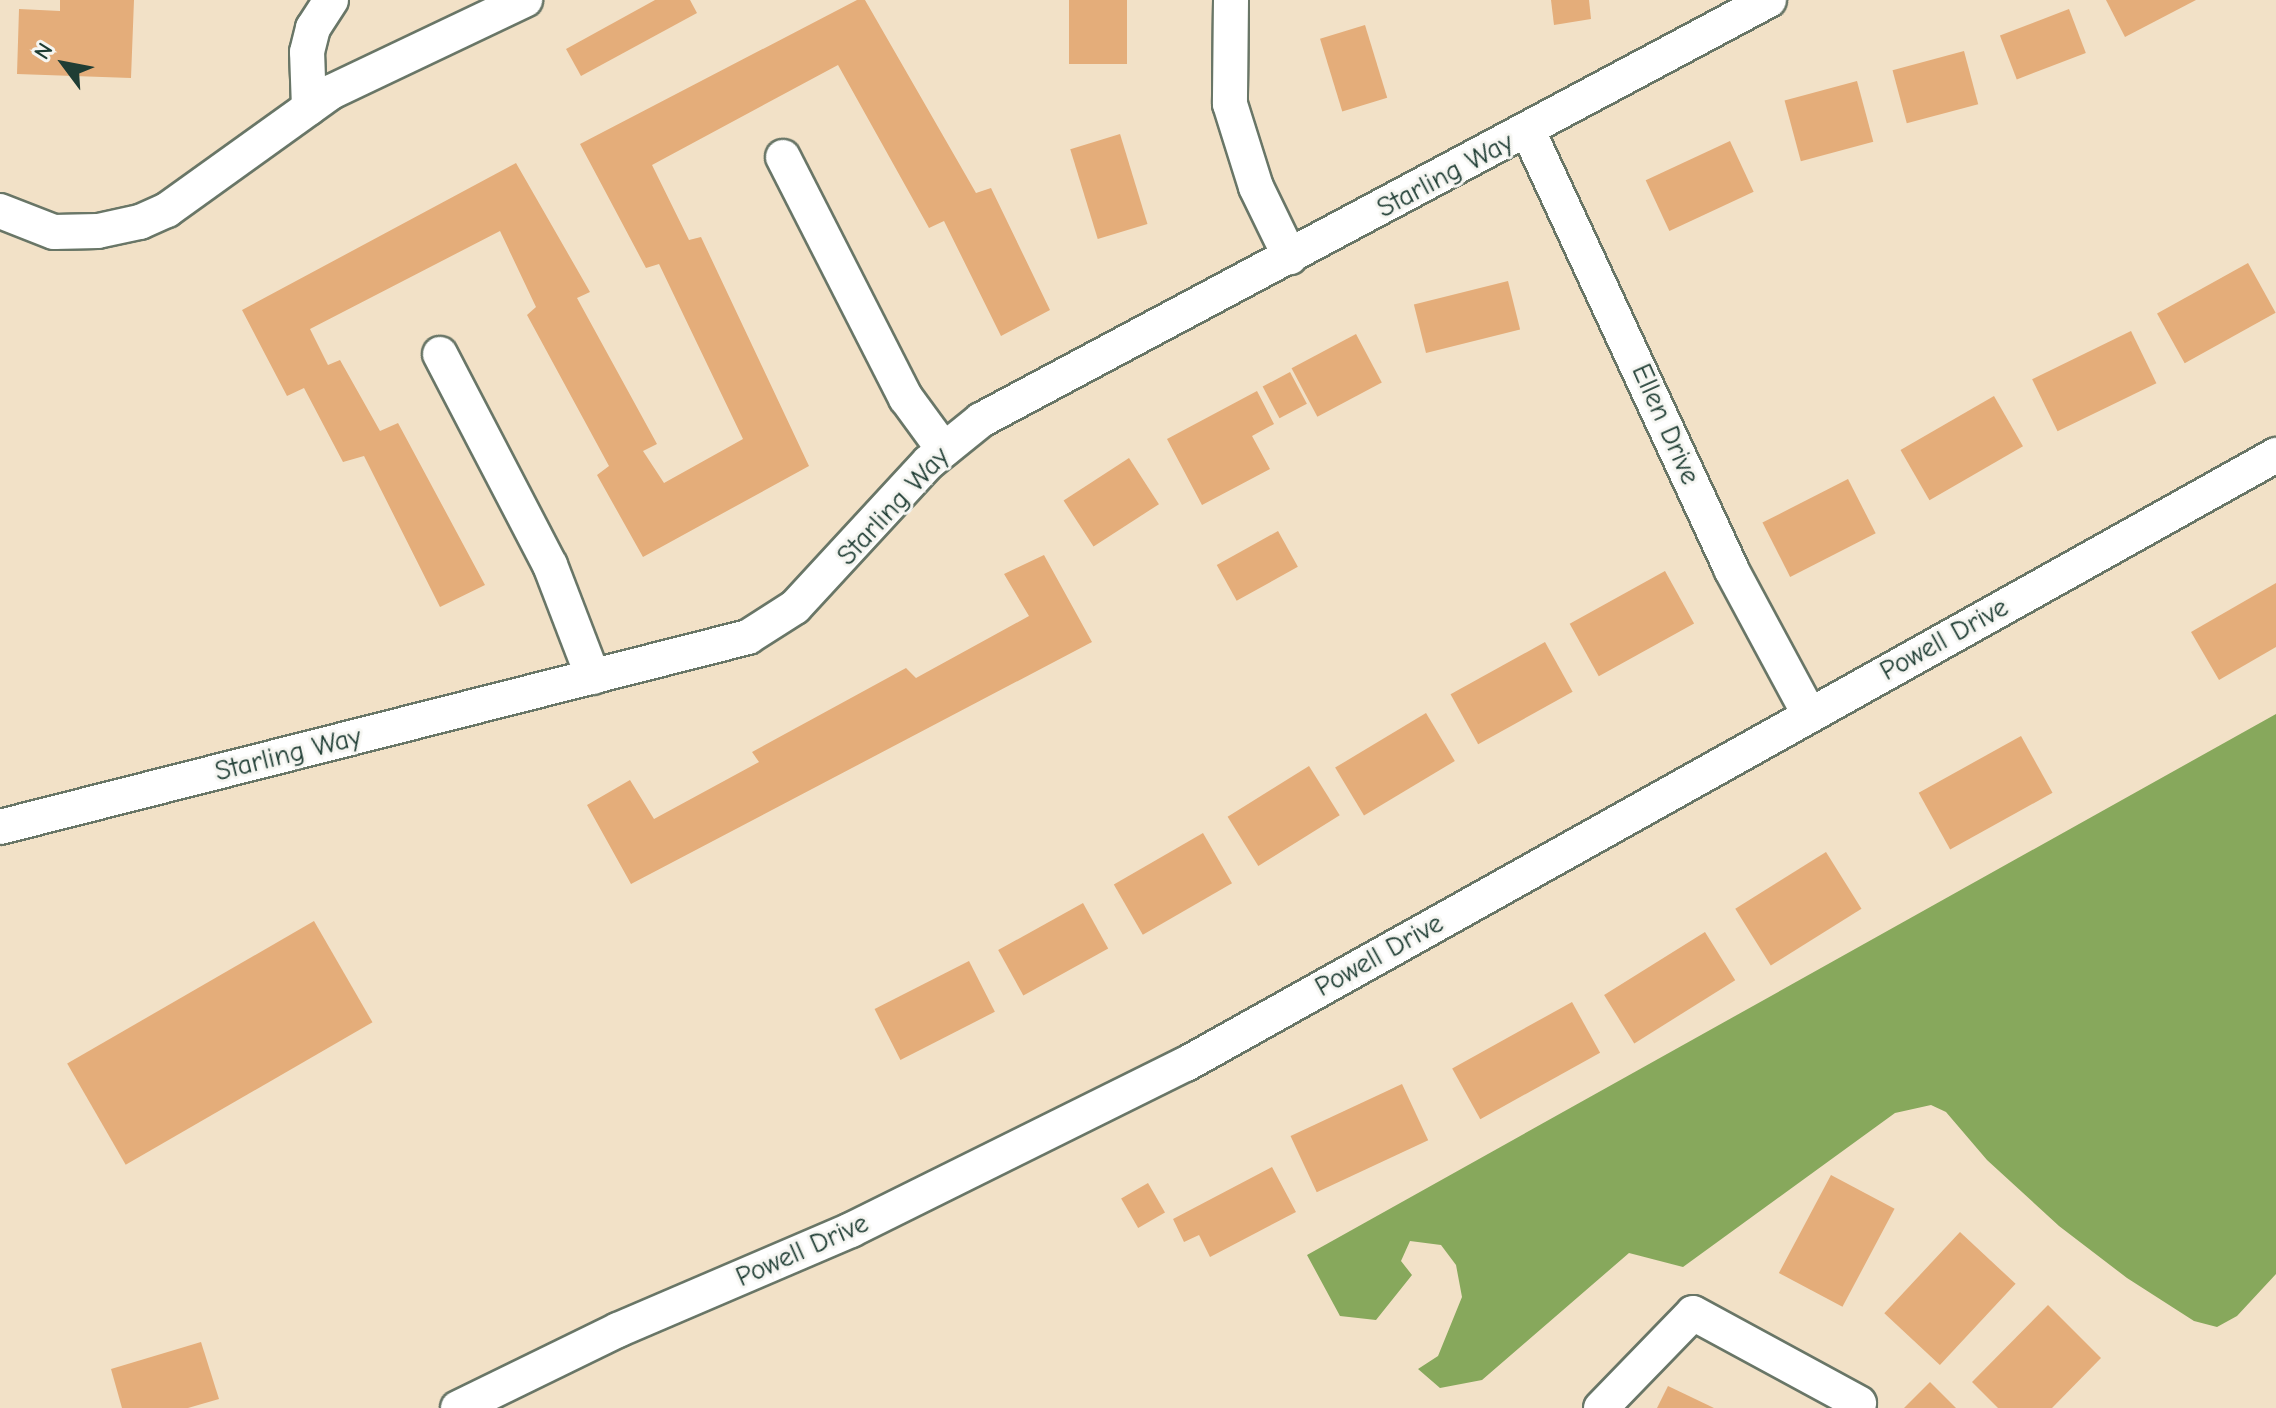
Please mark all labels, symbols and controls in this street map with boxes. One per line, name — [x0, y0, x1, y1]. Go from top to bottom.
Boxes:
north arrow — [24, 24, 104, 104]
text: N — [29, 38, 58, 64]
street label: Starling Way — [1371, 125, 1519, 225]
street label: Ellen Drive — [1625, 359, 1707, 489]
street label: Starling Way — [830, 440, 956, 572]
street label: Powell Drive — [1874, 590, 2014, 688]
street label: Starling Way — [211, 720, 365, 788]
street label: Powell Drive — [1309, 906, 1449, 1004]
street label: Powell Drive — [731, 1206, 873, 1294]

